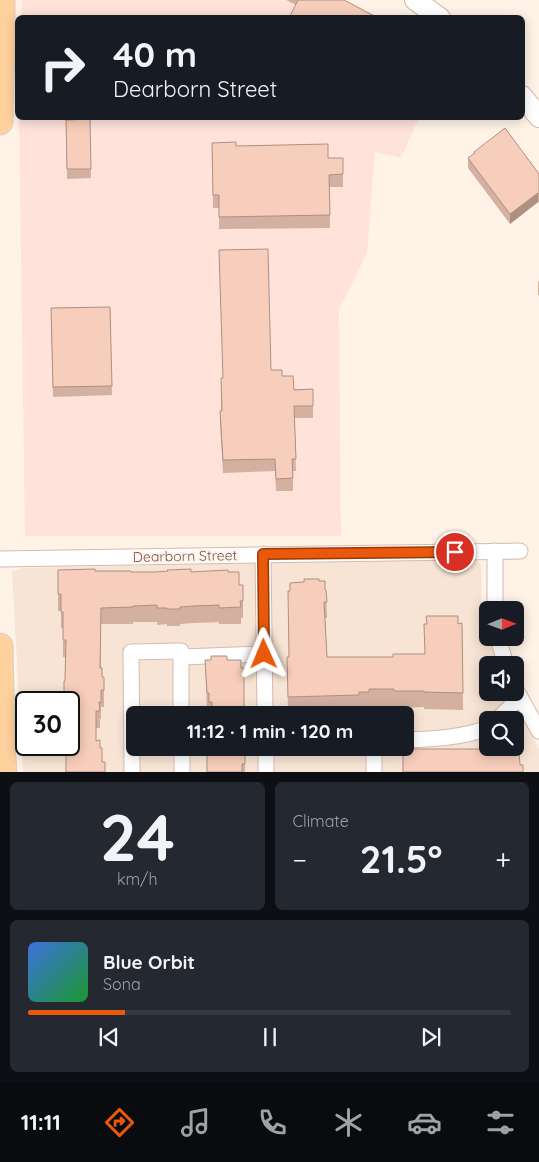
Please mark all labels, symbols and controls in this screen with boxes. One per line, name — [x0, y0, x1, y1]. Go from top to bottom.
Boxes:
text: 40 m — [113, 32, 197, 76]
icon: right — [30, 35, 95, 100]
text: Dearborn Street — [113, 75, 277, 103]
pin — [434, 531, 476, 573]
icon: arrive — [441, 538, 469, 566]
street label: Dearborn Street — [133, 546, 238, 566]
north arrow — [479, 601, 524, 646]
map controls — [479, 601, 524, 756]
position arrow — [237, 627, 289, 679]
button: sound — [479, 656, 524, 701]
speed limit sign: 30 — [15, 691, 80, 756]
button: search — [479, 711, 524, 756]
text: 11:12 · 1 min · 120 m — [187, 719, 353, 743]
text: 24 — [100, 796, 175, 877]
text: Climate — [293, 811, 349, 831]
text: 21.5° — [360, 835, 442, 883]
text: − — [293, 842, 307, 877]
text: + — [495, 842, 511, 877]
text: km/h — [117, 869, 158, 889]
text: Blue Orbit — [103, 950, 195, 974]
text: Sona — [103, 974, 141, 994]
icon: previous — [95, 1023, 123, 1051]
icon: pause — [256, 1023, 284, 1051]
icon: next — [417, 1023, 445, 1051]
icon: directions — [102, 1105, 137, 1140]
icon: music — [178, 1105, 213, 1140]
icon: phone — [255, 1105, 290, 1140]
icon: climate — [331, 1105, 366, 1140]
icon: car — [407, 1105, 442, 1140]
icon: filters — [483, 1105, 518, 1140]
text: 11:11 — [21, 1108, 61, 1136]

